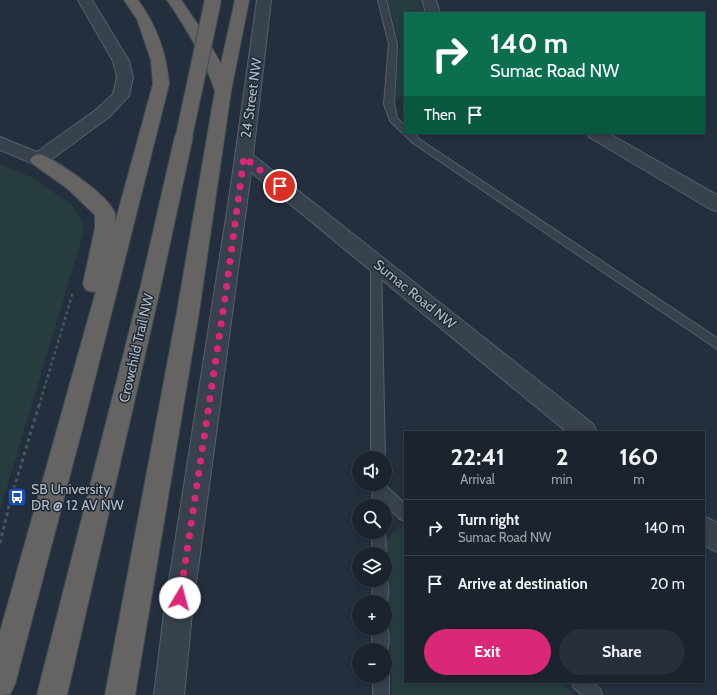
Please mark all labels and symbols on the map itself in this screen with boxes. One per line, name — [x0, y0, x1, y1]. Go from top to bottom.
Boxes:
street label: 24 Street NW — [236, 56, 266, 139]
pin — [263, 169, 297, 203]
street label: Sumac Road NW — [370, 255, 460, 333]
street label: Crowchild Trail NW — [115, 291, 157, 404]
place label: SB University DR @ 12 AV NW — [31, 480, 125, 514]
bus stop icon: SB University DR @ 12 AV NW — [6, 486, 28, 508]
position arrow — [159, 577, 201, 619]

